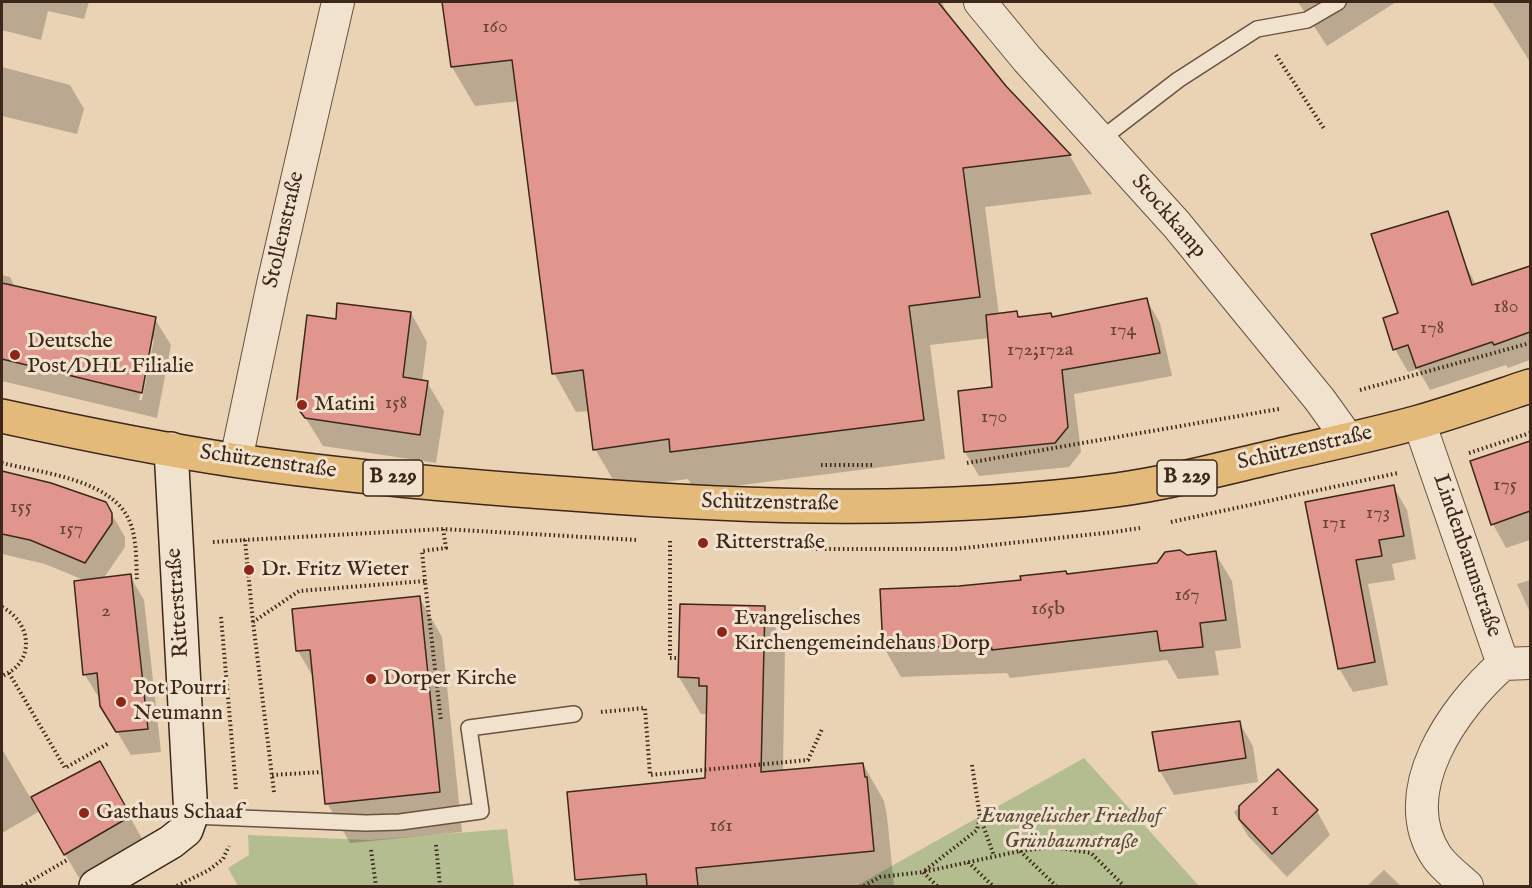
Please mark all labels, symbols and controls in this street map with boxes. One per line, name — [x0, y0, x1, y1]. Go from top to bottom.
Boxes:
house number: 160 — [482, 16, 508, 40]
street label: Stollenstraße — [259, 169, 311, 291]
street label: Stockkamp — [1125, 170, 1211, 264]
house number: 180 — [1493, 296, 1519, 320]
house number: 178 — [1420, 317, 1444, 341]
house number: 174 — [1110, 319, 1136, 343]
place label: Deutsche Post/DHL Filialie — [27, 329, 194, 380]
house number: 172;172a — [1007, 339, 1073, 363]
marker: Deutsche Post/DHL Filialie — [8, 348, 22, 362]
place label: Matini — [314, 392, 375, 418]
house number: 158 — [385, 392, 407, 416]
marker: Matini — [295, 398, 309, 412]
house number: 170 — [981, 406, 1007, 430]
street label: Schützenstraße — [1235, 421, 1375, 477]
street label: Schützenstraße — [198, 440, 338, 486]
road number: B 229 — [363, 460, 423, 496]
road number: B 229 — [1157, 460, 1217, 496]
street label: Lindenbaumstraße — [1426, 471, 1506, 641]
house number: 175 — [1493, 474, 1517, 498]
street label: Schützenstraße — [701, 490, 839, 518]
house number: 155 — [10, 496, 32, 520]
house number: 173 — [1366, 502, 1390, 526]
house number: 171 — [1322, 512, 1346, 536]
house number: 157 — [59, 518, 83, 542]
place label: Ritterstraße — [715, 530, 825, 556]
marker: Ritterstraße — [696, 536, 710, 550]
street label: Ritterstraße — [162, 547, 196, 659]
place label: Dr. Fritz Wieter — [261, 557, 409, 583]
marker: Dr. Fritz Wieter — [242, 563, 256, 577]
house number: 167 — [1174, 584, 1200, 608]
house number: 165b — [1031, 598, 1065, 622]
house number: 2 — [101, 600, 111, 624]
place label: Evangelisches Kirchengemeindehaus Dorp — [734, 606, 990, 658]
marker: Evangelisches Kirchengemeindehaus Dorp — [715, 625, 729, 639]
place label: Dorper Kirche — [383, 666, 516, 692]
marker: Dorper Kirche — [364, 672, 378, 686]
place label: Pot Pourri Neumann — [133, 676, 227, 728]
marker: Pot Pourri Neumann — [114, 695, 128, 709]
house number: 1 — [1271, 799, 1279, 823]
place label: Gasthaus Schaaf — [96, 800, 243, 826]
park label: Evangelischer Friedhof Grünbaumstraße — [980, 804, 1162, 855]
marker: Gasthaus Schaaf — [77, 806, 91, 820]
house number: 161 — [709, 815, 733, 839]

